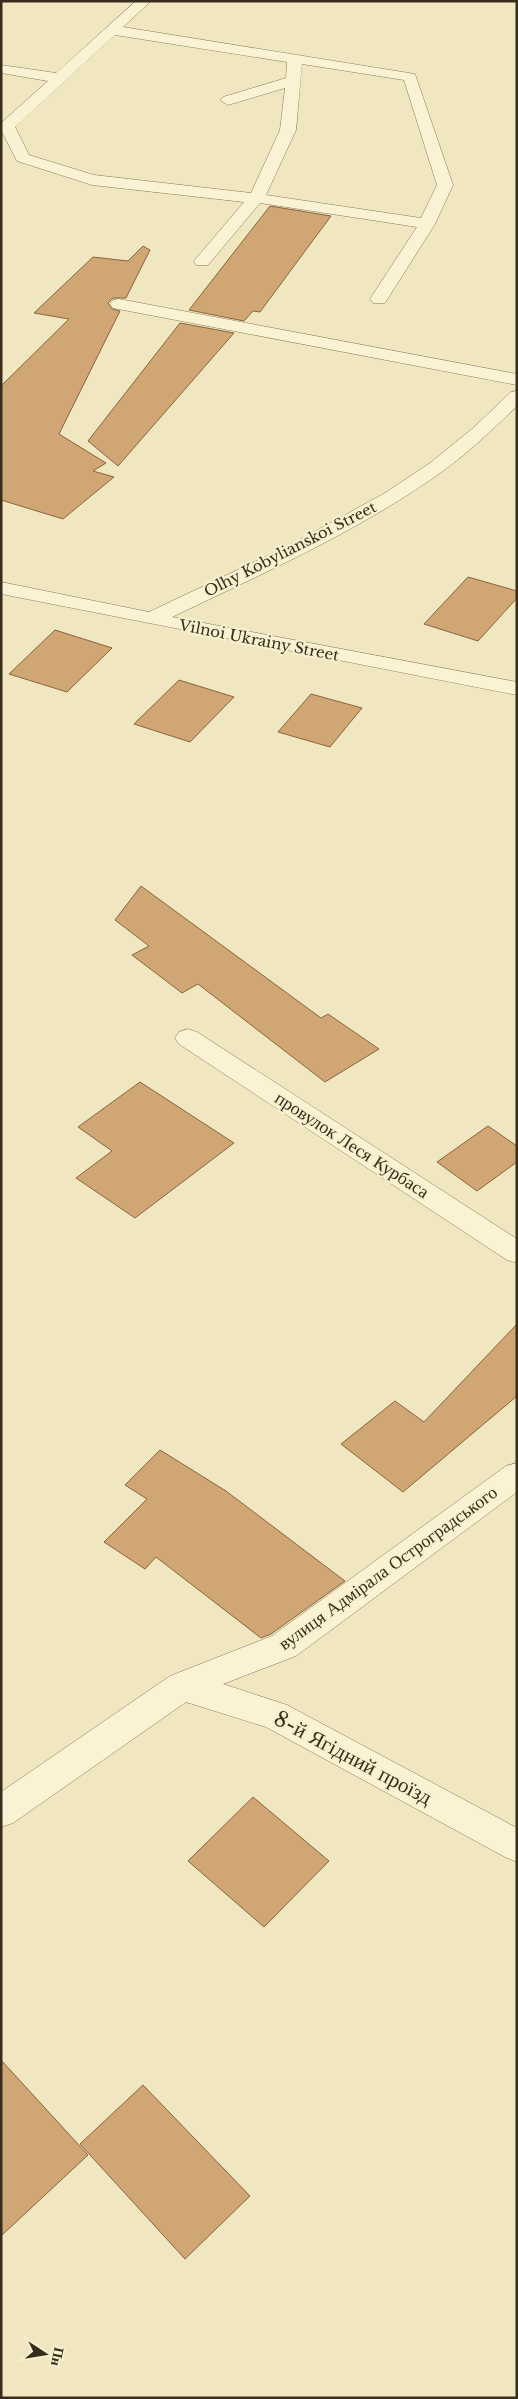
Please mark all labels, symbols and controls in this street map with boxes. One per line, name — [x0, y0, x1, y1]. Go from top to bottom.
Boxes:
street label: Olhy Kobylianskoi Street — [201, 497, 380, 601]
street label: Vilnoi Ukrainy Street — [176, 615, 341, 665]
street label: провулок Леся Курбаса — [271, 1087, 433, 1203]
street label: вулиця Адмірала Остроградського — [274, 1481, 502, 1655]
street label: 8-й Ягідний проїзд — [270, 1705, 437, 1811]
north arrow — [20, 2329, 70, 2379]
text: Пн — [47, 2346, 68, 2368]

